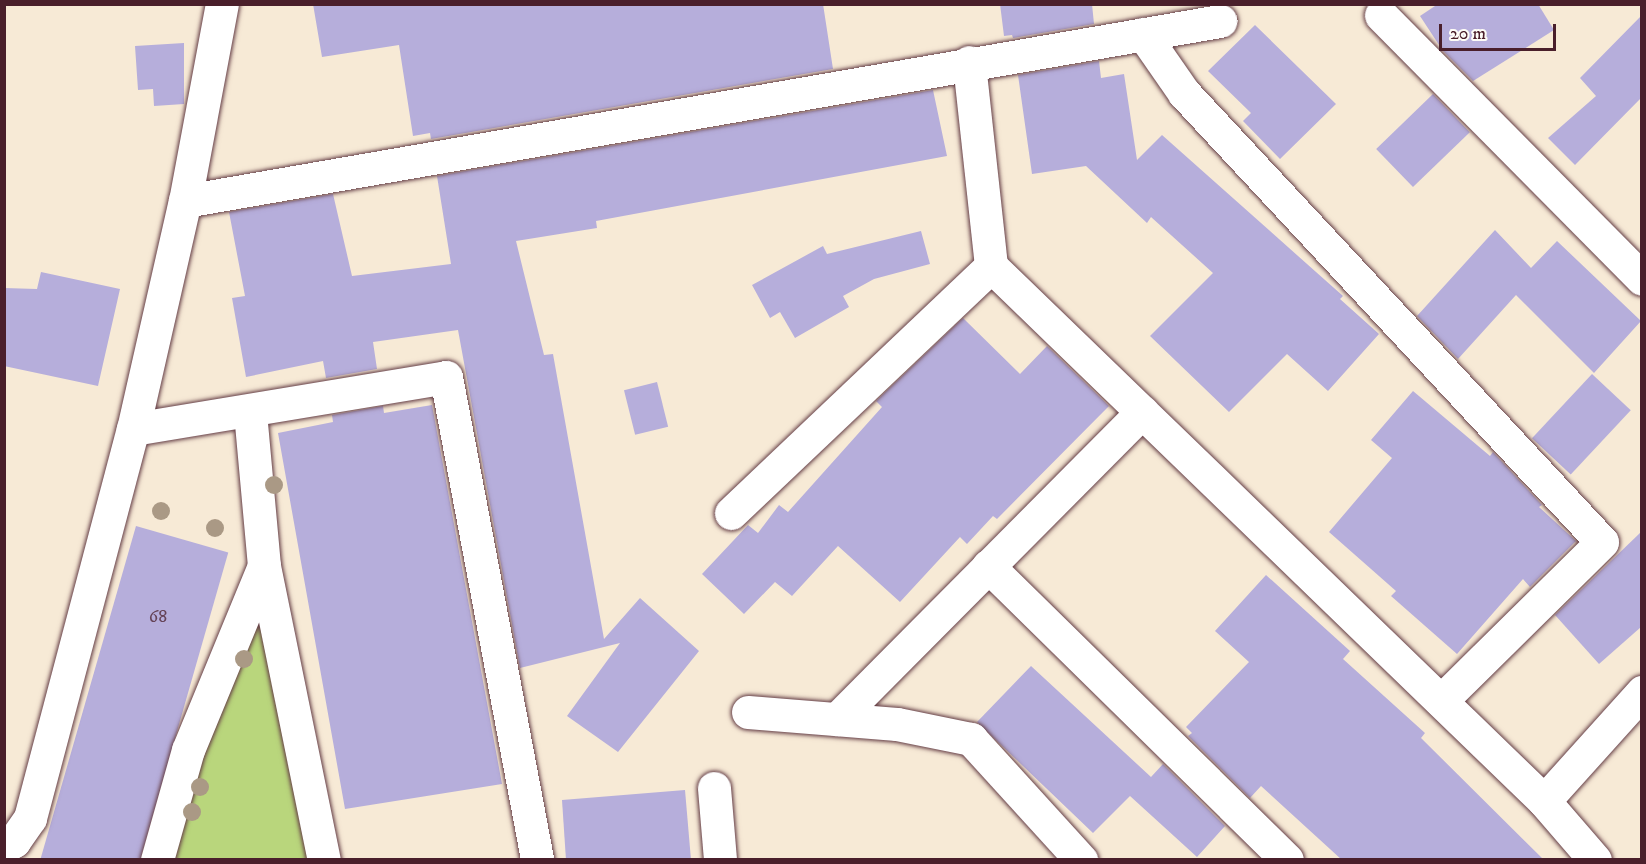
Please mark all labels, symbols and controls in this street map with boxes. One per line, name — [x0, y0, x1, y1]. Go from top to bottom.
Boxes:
scale bar — [1442, 12, 1559, 50]
text: 20 m — [1450, 23, 1486, 45]
house number: 68 — [149, 606, 167, 628]

